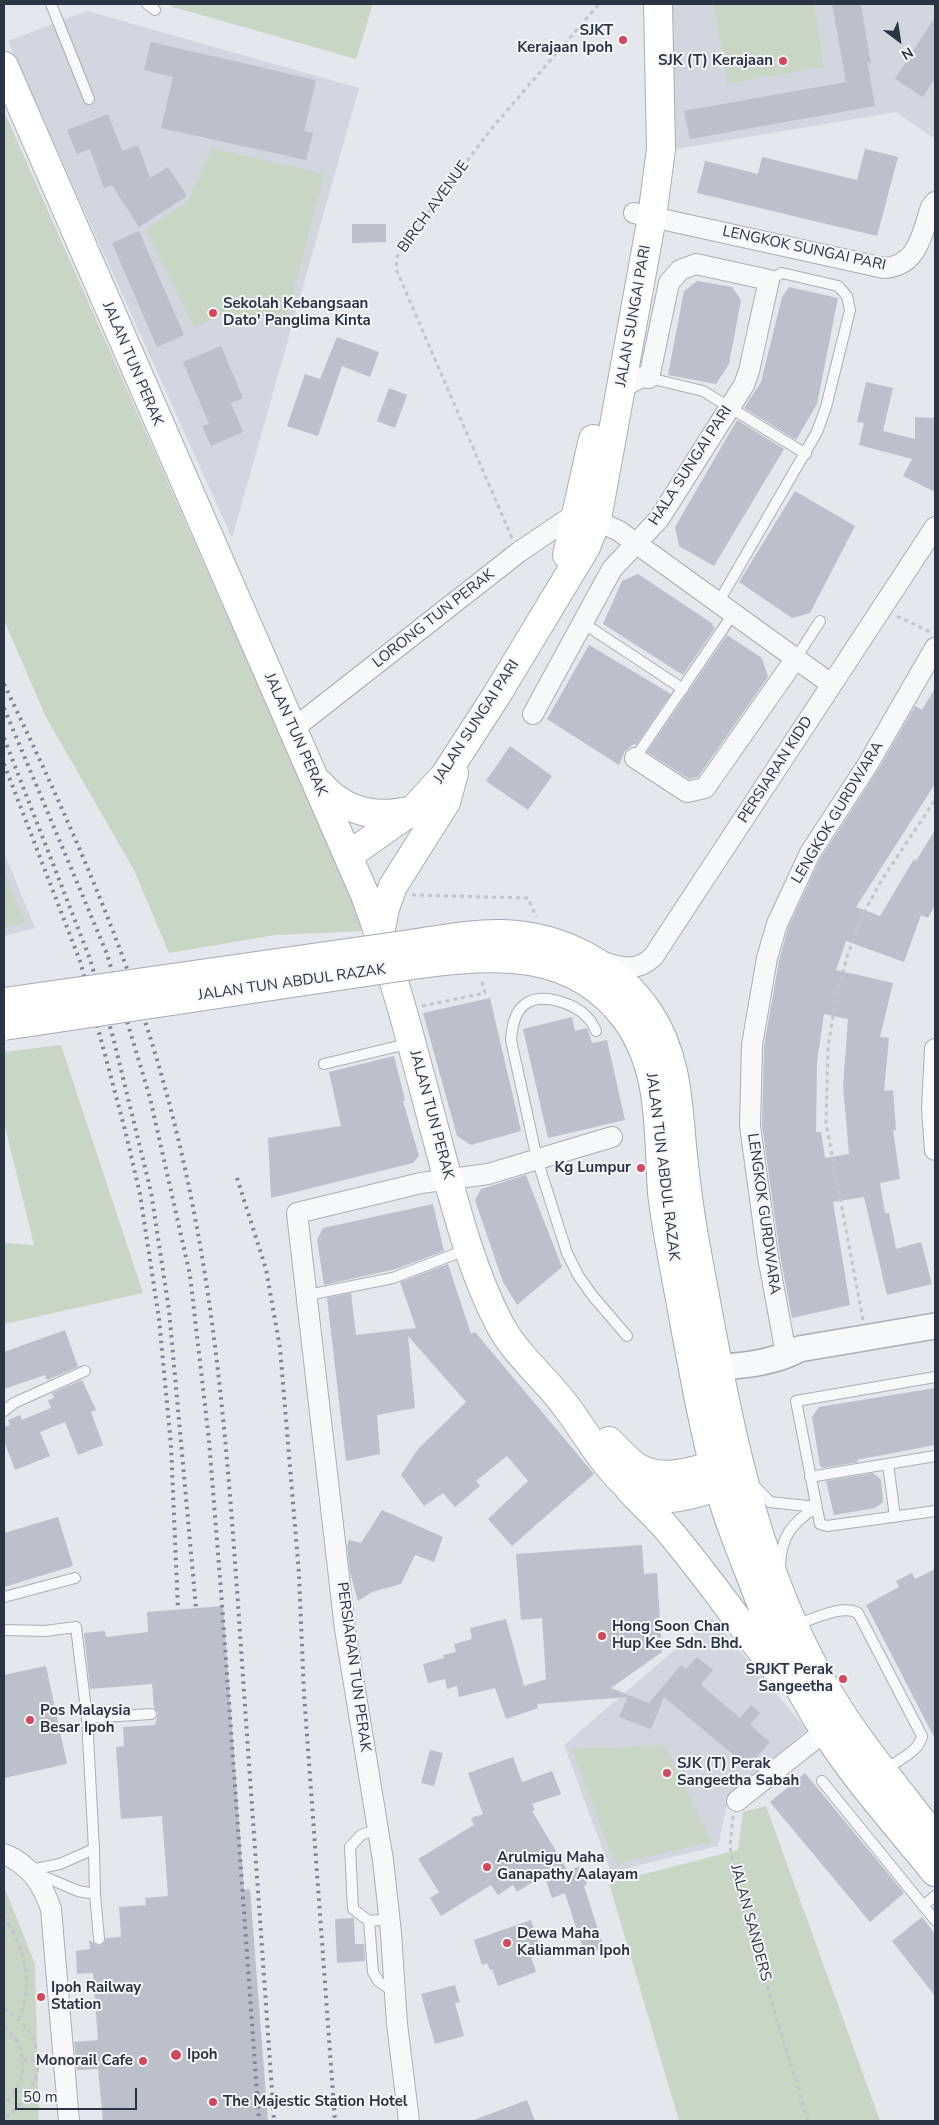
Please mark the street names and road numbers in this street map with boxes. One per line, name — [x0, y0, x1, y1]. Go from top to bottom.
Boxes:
street label: BIRCH AVENUE — [395, 158, 473, 256]
street label: LENGKOK SUNGAI PARI — [721, 223, 887, 275]
street label: JALAN SUNGAI PARI — [613, 244, 655, 388]
street label: JALAN TUN PERAK — [98, 299, 166, 429]
street label: HALA SUNGAI PARI — [646, 403, 736, 529]
street label: LORONG TUN PERAK — [369, 566, 499, 672]
street label: JALAN SUNGAI PARI — [430, 657, 524, 787]
street label: JALAN TUN PERAK — [260, 671, 330, 799]
street label: PERSIARAN KIDD — [735, 713, 817, 827]
street label: LENGKOK GURDWARA — [788, 739, 888, 887]
street label: JALAN TUN ABDUL RAZAK — [197, 961, 387, 1005]
street label: JALAN TUN PERAK — [405, 1049, 457, 1181]
street label: JALAN TUN ABDUL RAZAK — [642, 1072, 682, 1262]
street label: LENGKOK GURDWARA — [743, 1132, 783, 1296]
street label: PERSIARAN TUN PERAK — [332, 1581, 374, 1753]
street label: JALAN SANDERS — [726, 1863, 774, 1983]

